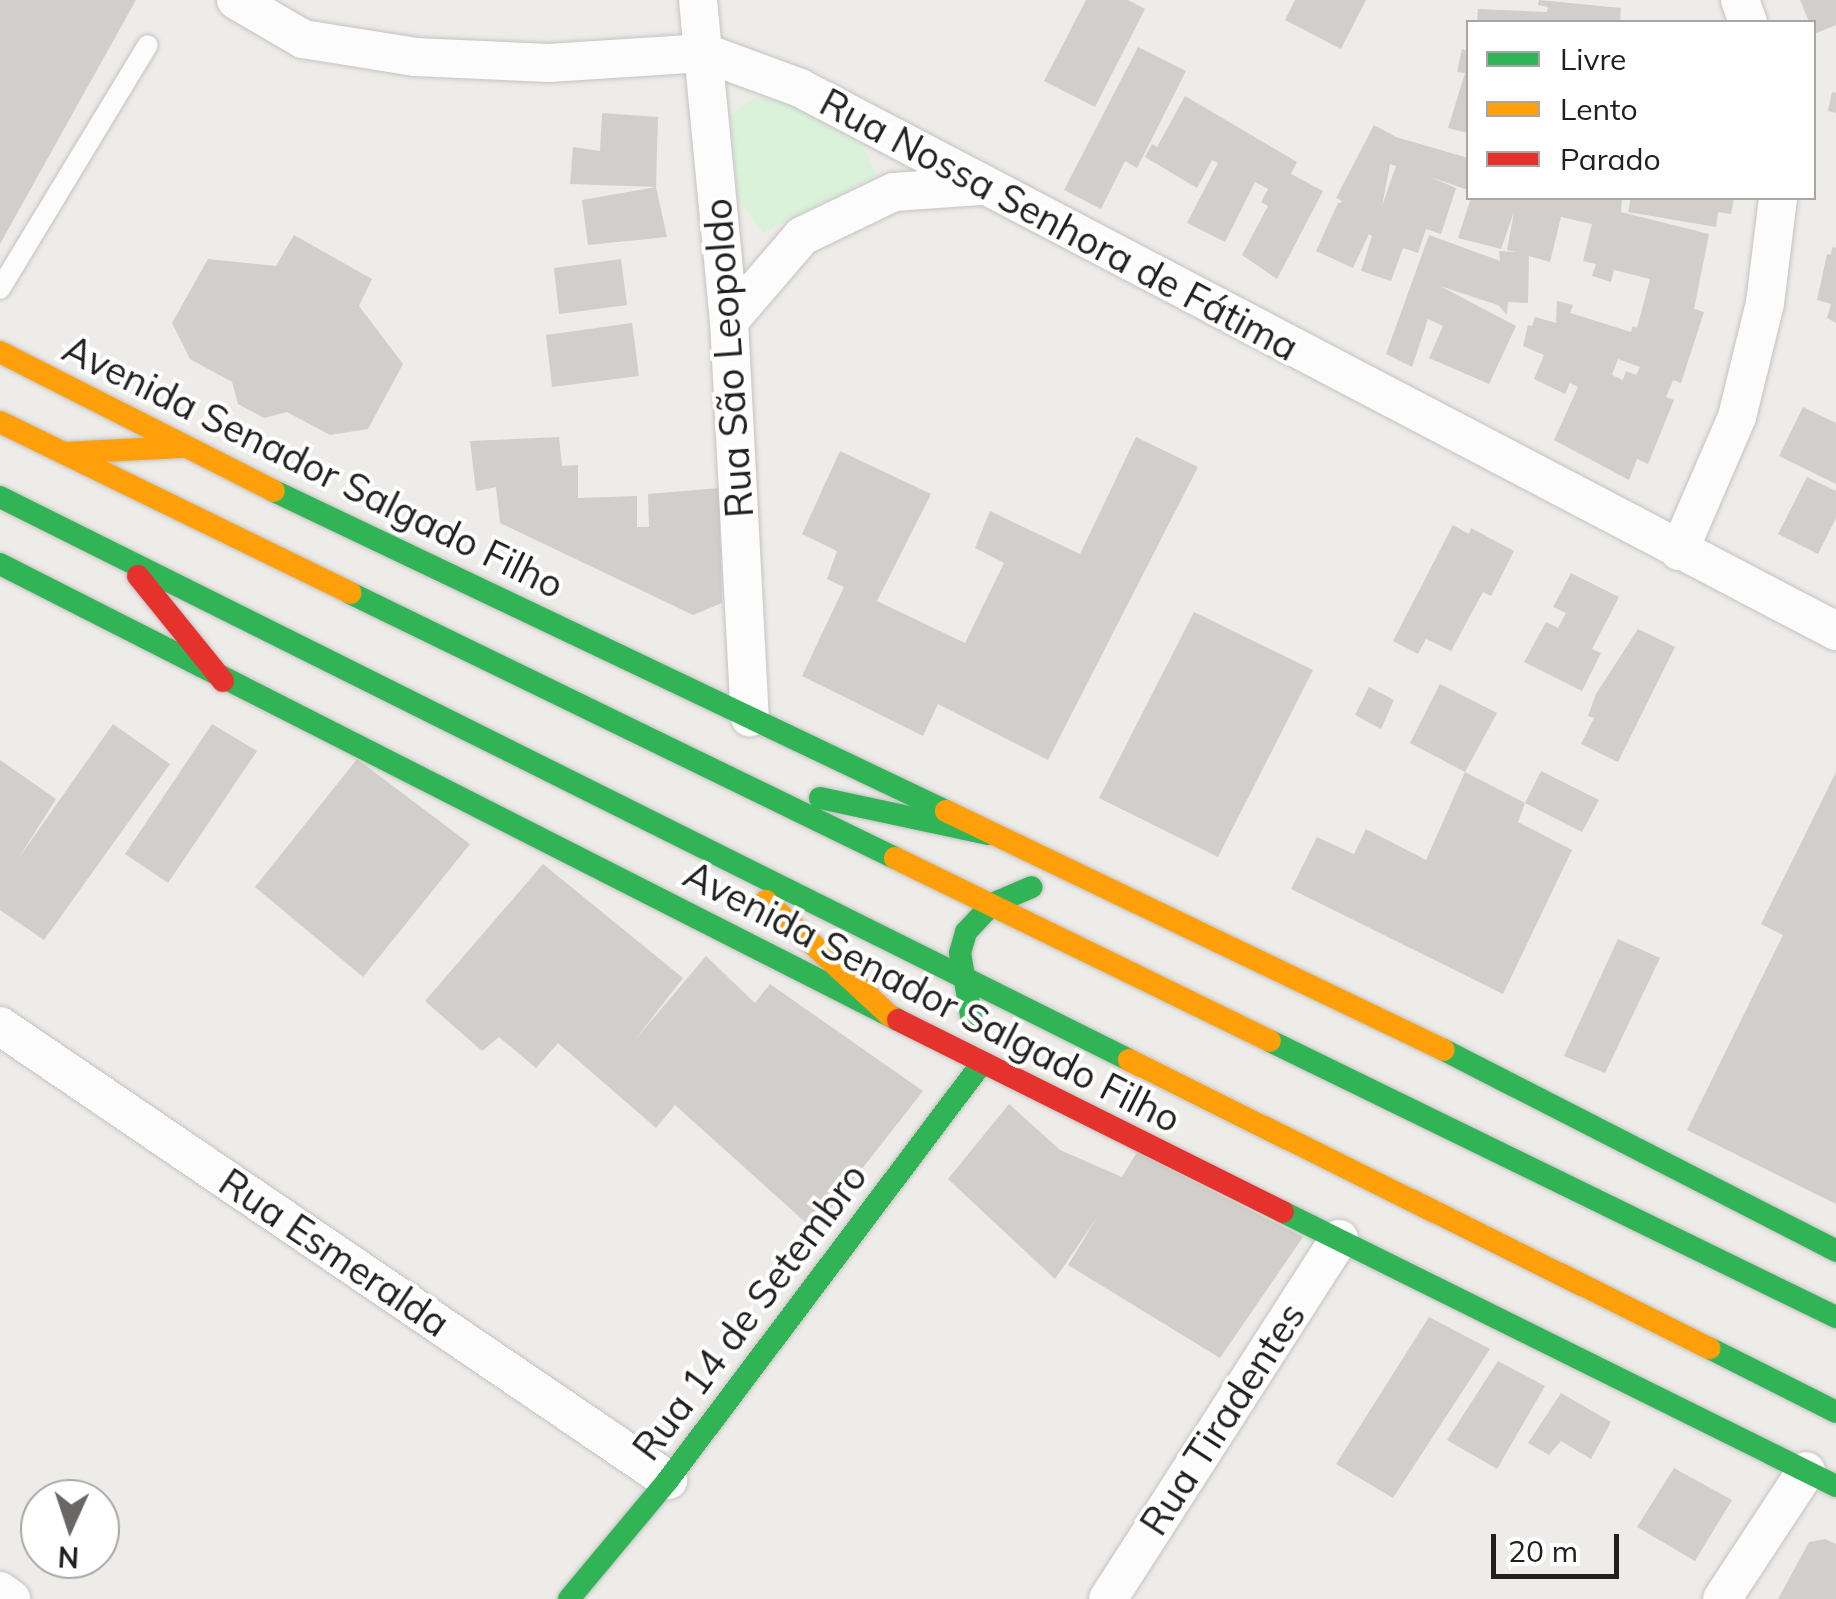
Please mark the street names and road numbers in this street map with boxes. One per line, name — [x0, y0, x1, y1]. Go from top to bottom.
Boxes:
street label: Rua Nossa Senhora de Fátima — [812, 79, 1306, 371]
street label: Rua São Leopoldo — [695, 197, 763, 519]
street label: Avenida Senador Salgado Filho — [55, 326, 571, 608]
street label: Avenida Senador Salgado Filho — [676, 852, 1188, 1142]
street label: Rua 14 de Setembro — [624, 1155, 876, 1469]
street label: Rua Esmeralda — [211, 1159, 457, 1347]
street label: Rua Tiradentes — [1131, 1294, 1315, 1544]

